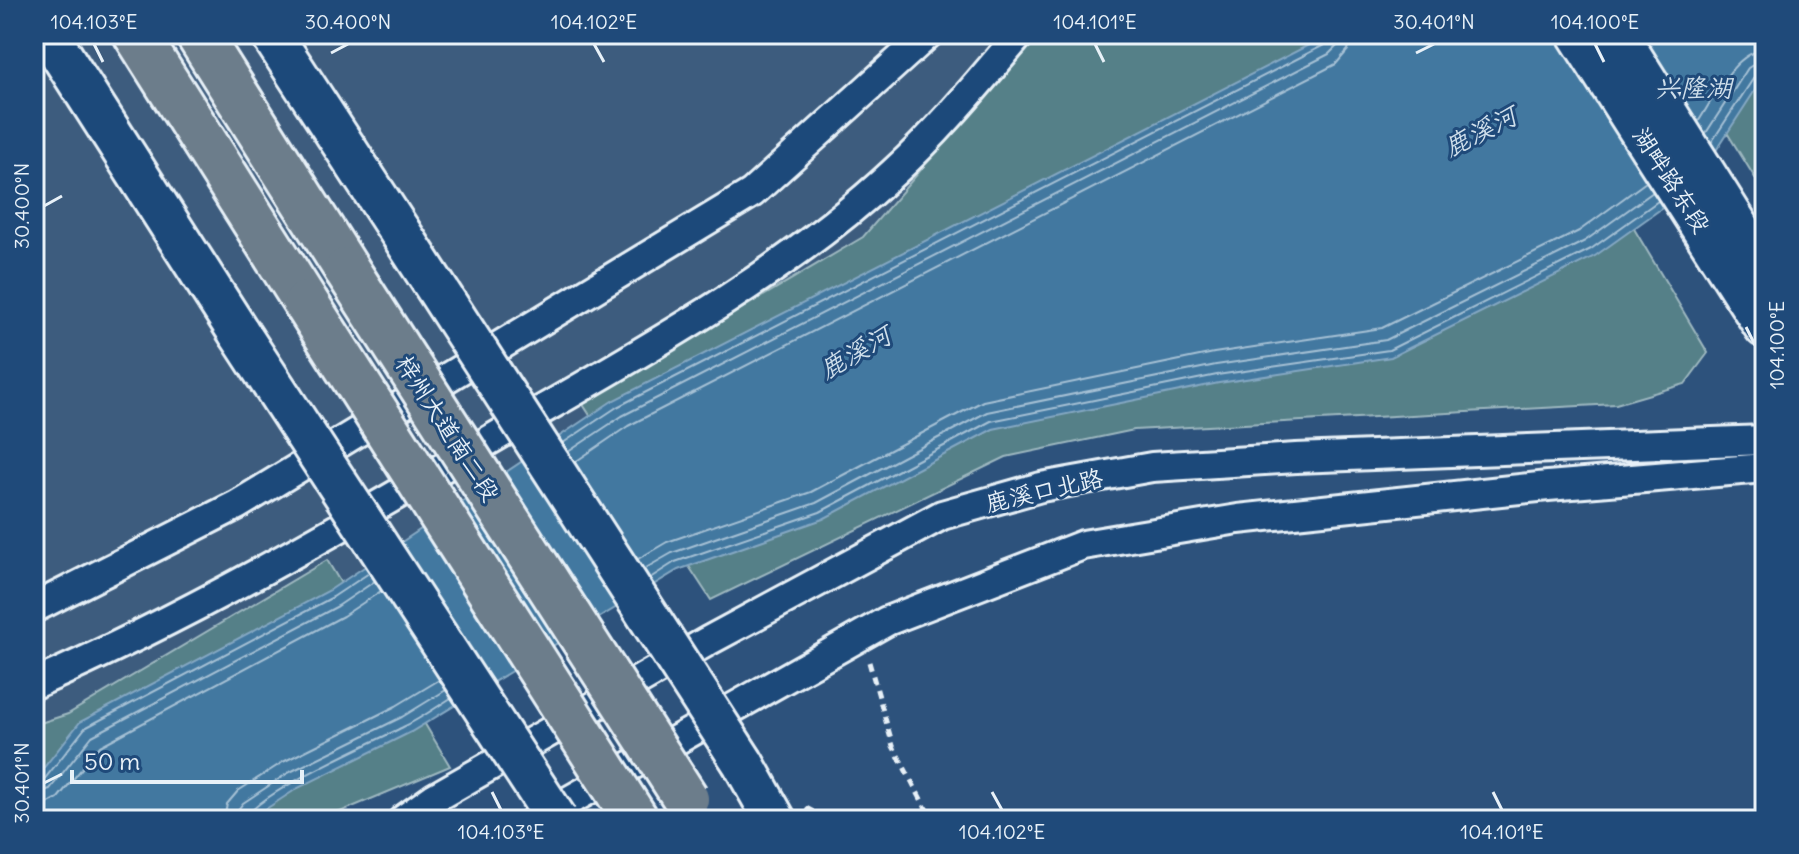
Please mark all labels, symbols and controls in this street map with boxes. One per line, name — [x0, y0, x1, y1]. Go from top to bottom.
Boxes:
text: 104.103°E — [51, 9, 137, 34]
text: 30.400°N — [305, 9, 391, 34]
text: 104.102°E — [551, 9, 637, 34]
text: 104.101°E — [1053, 9, 1137, 34]
text: 30.401°N — [1393, 9, 1475, 34]
text: 104.100°E — [1551, 9, 1639, 34]
water label: 兴隆湖 — [1654, 71, 1735, 104]
water label: 鹿溪河 — [1438, 97, 1526, 163]
street label: 湖畔路东段 — [1627, 122, 1717, 238]
text: 30.400°N — [9, 163, 34, 249]
text: 104.100°E — [1764, 301, 1789, 389]
water label: 鹿溪河 — [813, 316, 900, 386]
street label: 梓州大道南二段 — [390, 349, 506, 507]
street label: 鹿溪口北路 — [982, 462, 1106, 518]
scale bar — [72, 734, 302, 784]
text: 30.401°N — [9, 742, 34, 824]
text: 50 m — [84, 746, 140, 776]
text: 104.103°E — [458, 819, 544, 844]
text: 104.102°E — [959, 819, 1045, 844]
text: 104.101°E — [1460, 819, 1544, 844]

